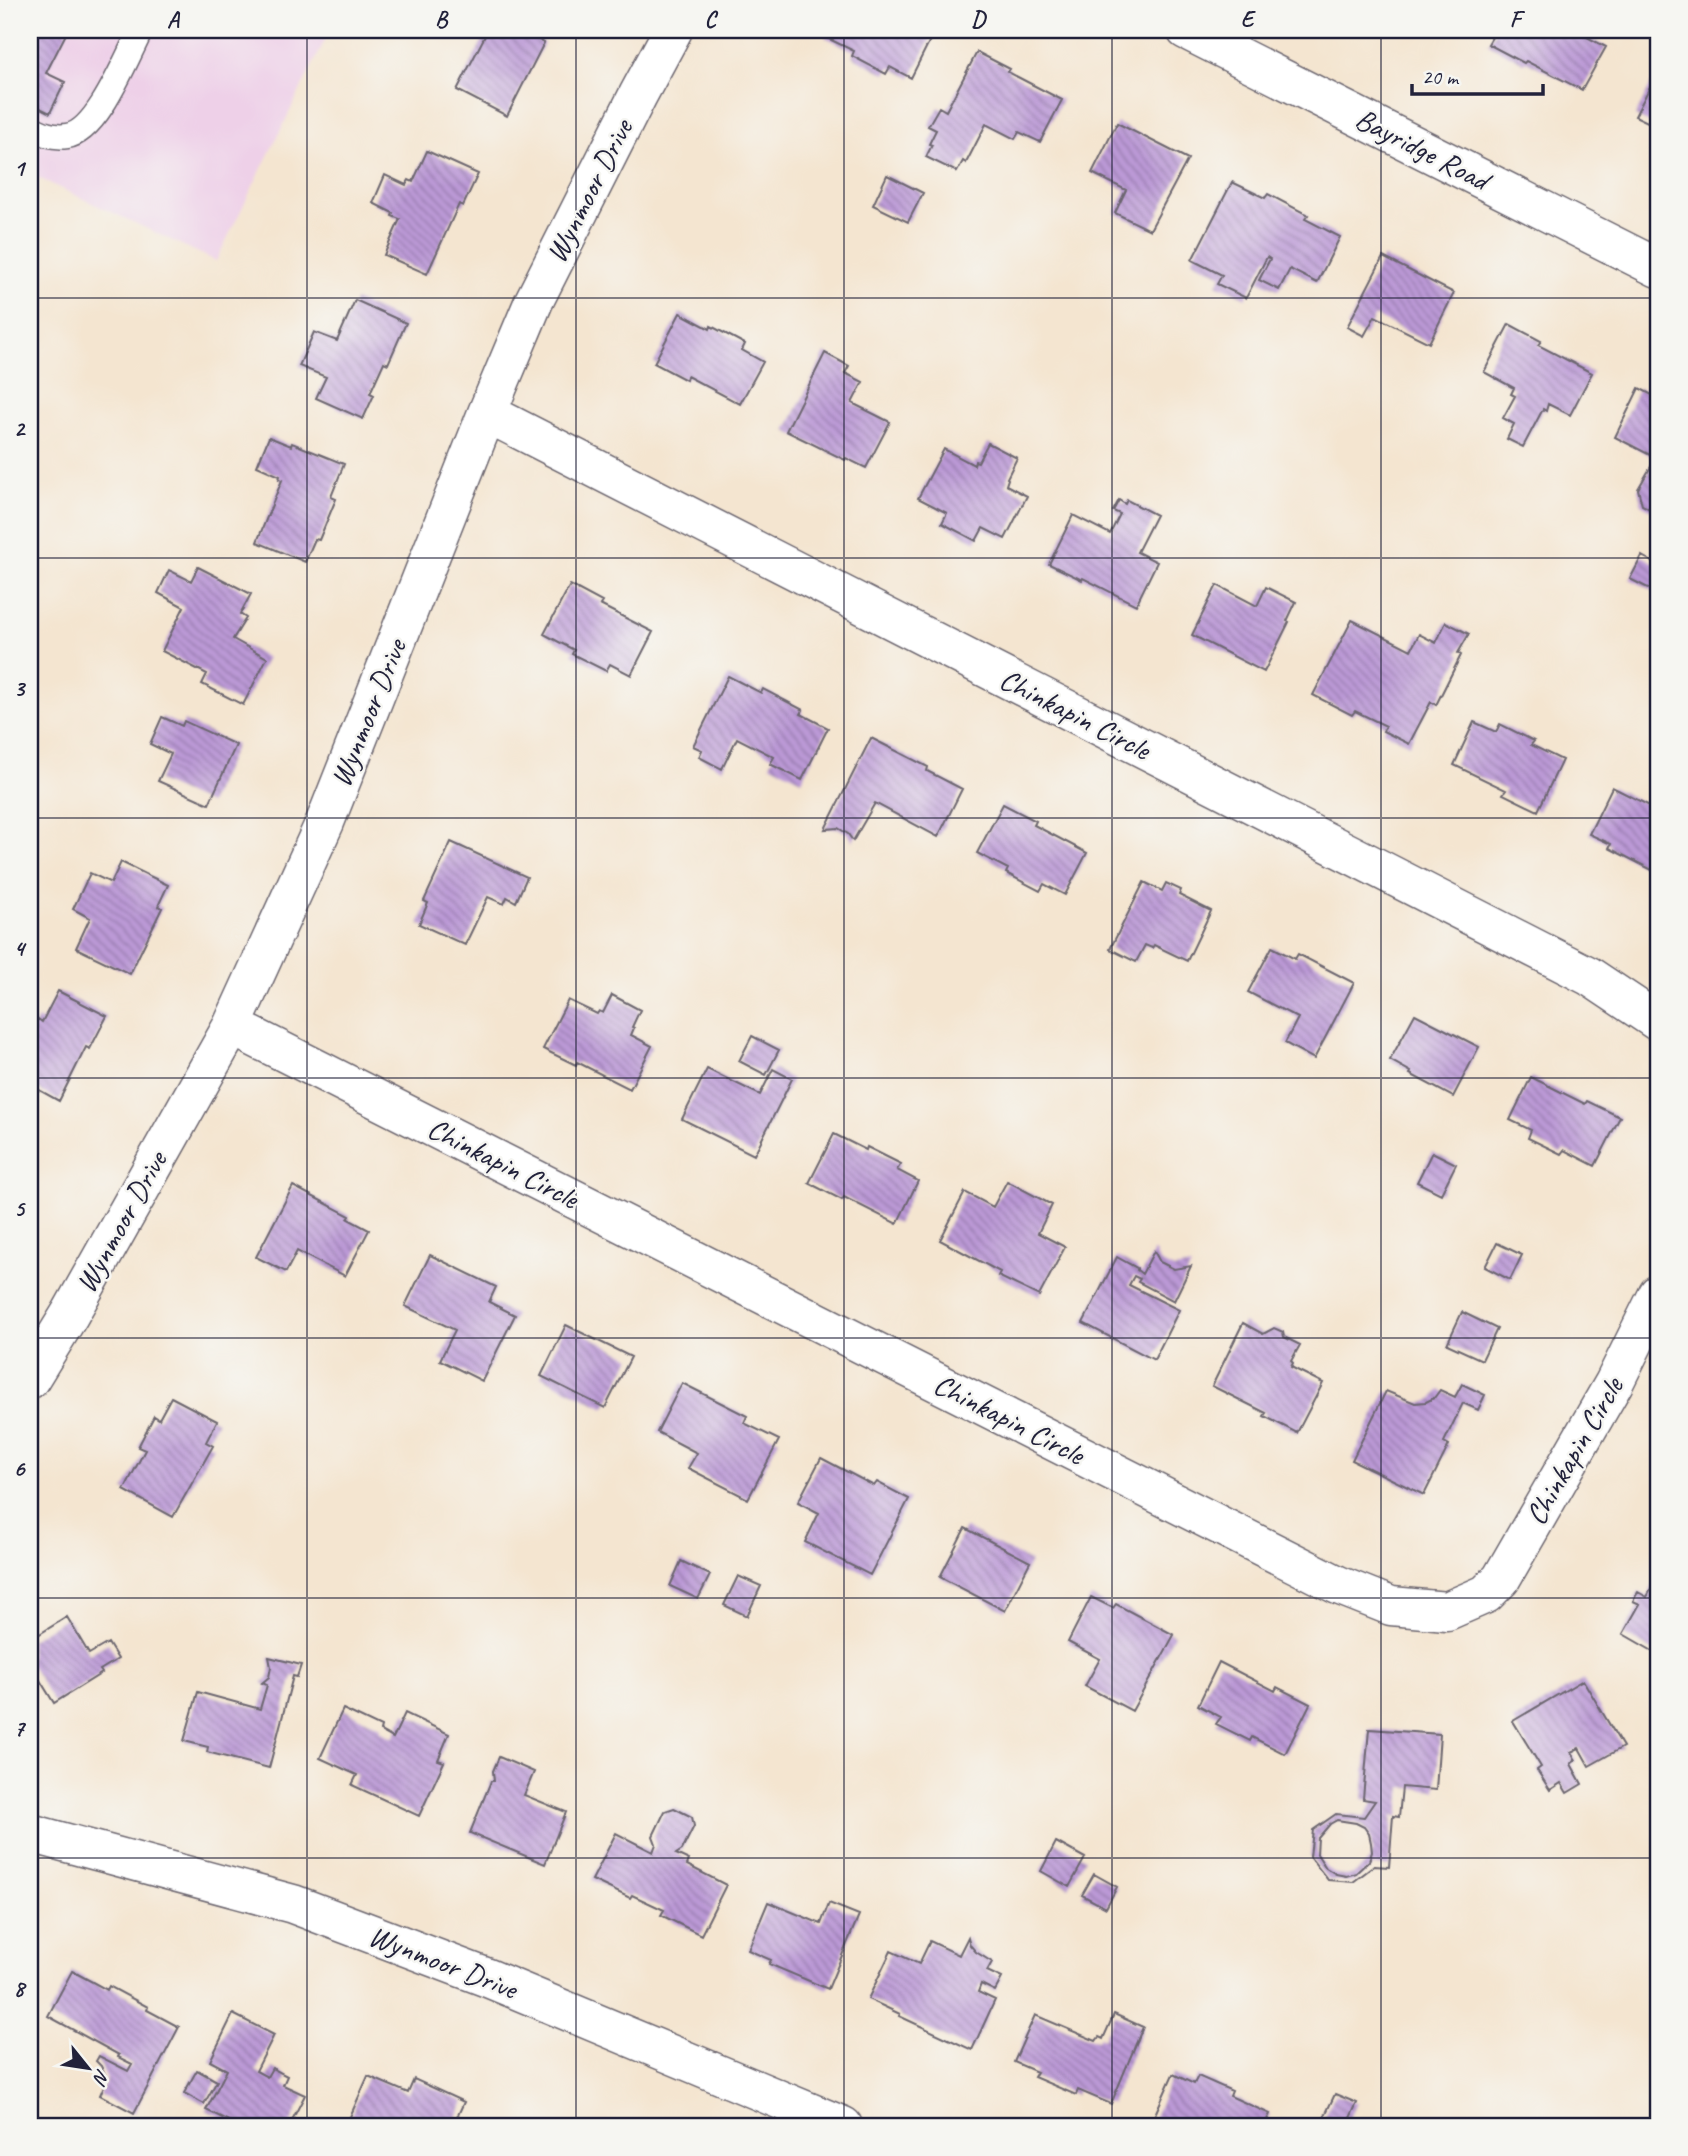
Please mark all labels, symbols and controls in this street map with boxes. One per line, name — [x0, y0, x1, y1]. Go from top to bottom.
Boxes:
text: A — [167, 5, 181, 34]
text: B — [435, 5, 449, 34]
text: C — [705, 5, 719, 34]
text: D — [971, 5, 987, 34]
text: E — [1241, 5, 1257, 34]
text: F — [1510, 5, 1526, 34]
scale bar — [1412, 52, 1543, 96]
text: 20 m — [1422, 64, 1460, 90]
street label: Bayridge Road — [1349, 99, 1499, 201]
street label: Wynmoor Drive — [537, 111, 642, 269]
text: 1 — [14, 154, 27, 183]
text: 2 — [14, 414, 27, 443]
street label: Wynmoor Drive — [321, 632, 416, 792]
street label: Chinkapin Circle — [993, 660, 1159, 769]
text: 3 — [14, 674, 27, 703]
text: 4 — [14, 934, 27, 963]
street label: Chinkapin Circle — [421, 1109, 587, 1218]
street label: Wynmoor Drive — [67, 1143, 176, 1299]
text: 5 — [14, 1194, 26, 1223]
street label: Chinkapin Circle — [927, 1365, 1093, 1474]
street label: Chinkapin Circle — [1517, 1369, 1633, 1531]
text: 6 — [14, 1454, 27, 1483]
text: 7 — [14, 1714, 27, 1743]
street label: Wynmoor Drive — [364, 1916, 524, 2008]
text: 8 — [14, 1974, 27, 2003]
north arrow — [52, 2034, 122, 2104]
text: N — [87, 2065, 115, 2090]

